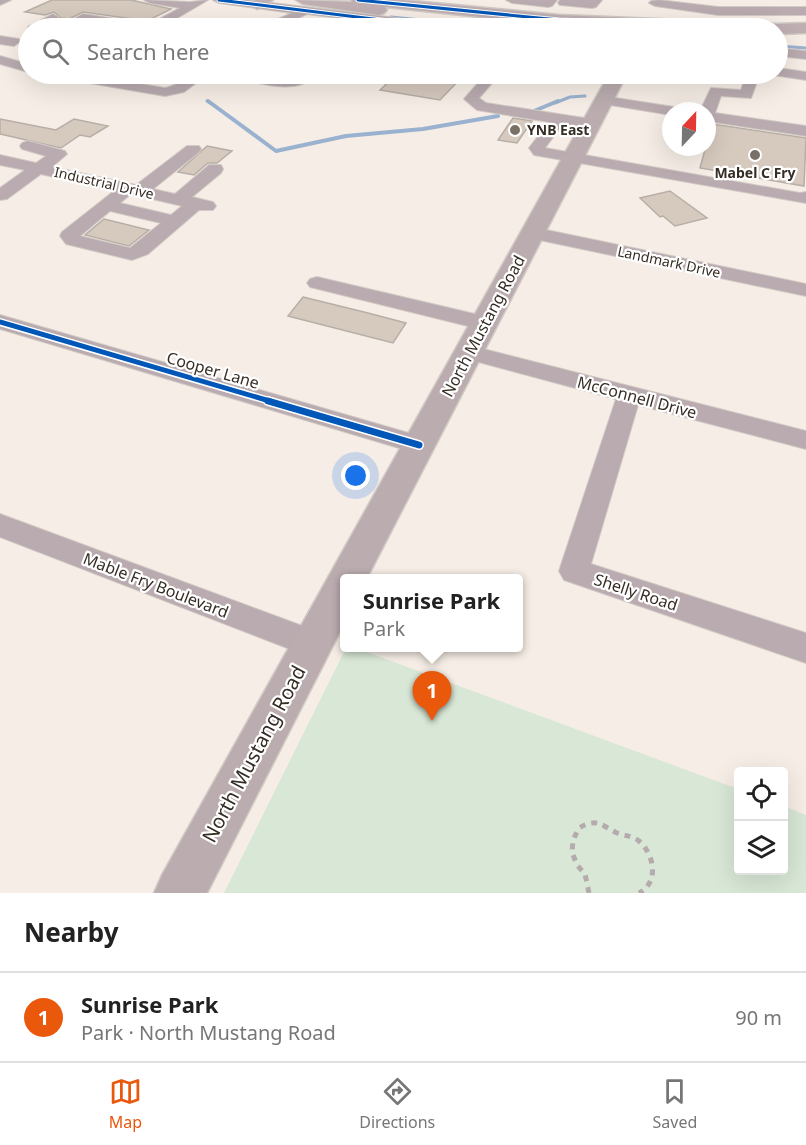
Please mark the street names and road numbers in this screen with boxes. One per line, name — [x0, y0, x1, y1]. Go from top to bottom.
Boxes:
street label: Industrial Drive — [53, 162, 156, 203]
street label: Landmark Drive — [616, 241, 722, 282]
street label: North Mustang Road — [436, 251, 530, 401]
street label: Cooper Lane — [164, 346, 262, 394]
street label: McConnell Drive — [575, 370, 699, 424]
street label: Mable Fry Boulevard — [80, 547, 232, 623]
street label: Shelly Road — [591, 568, 681, 616]
street label: North Mustang Road — [195, 661, 312, 847]

